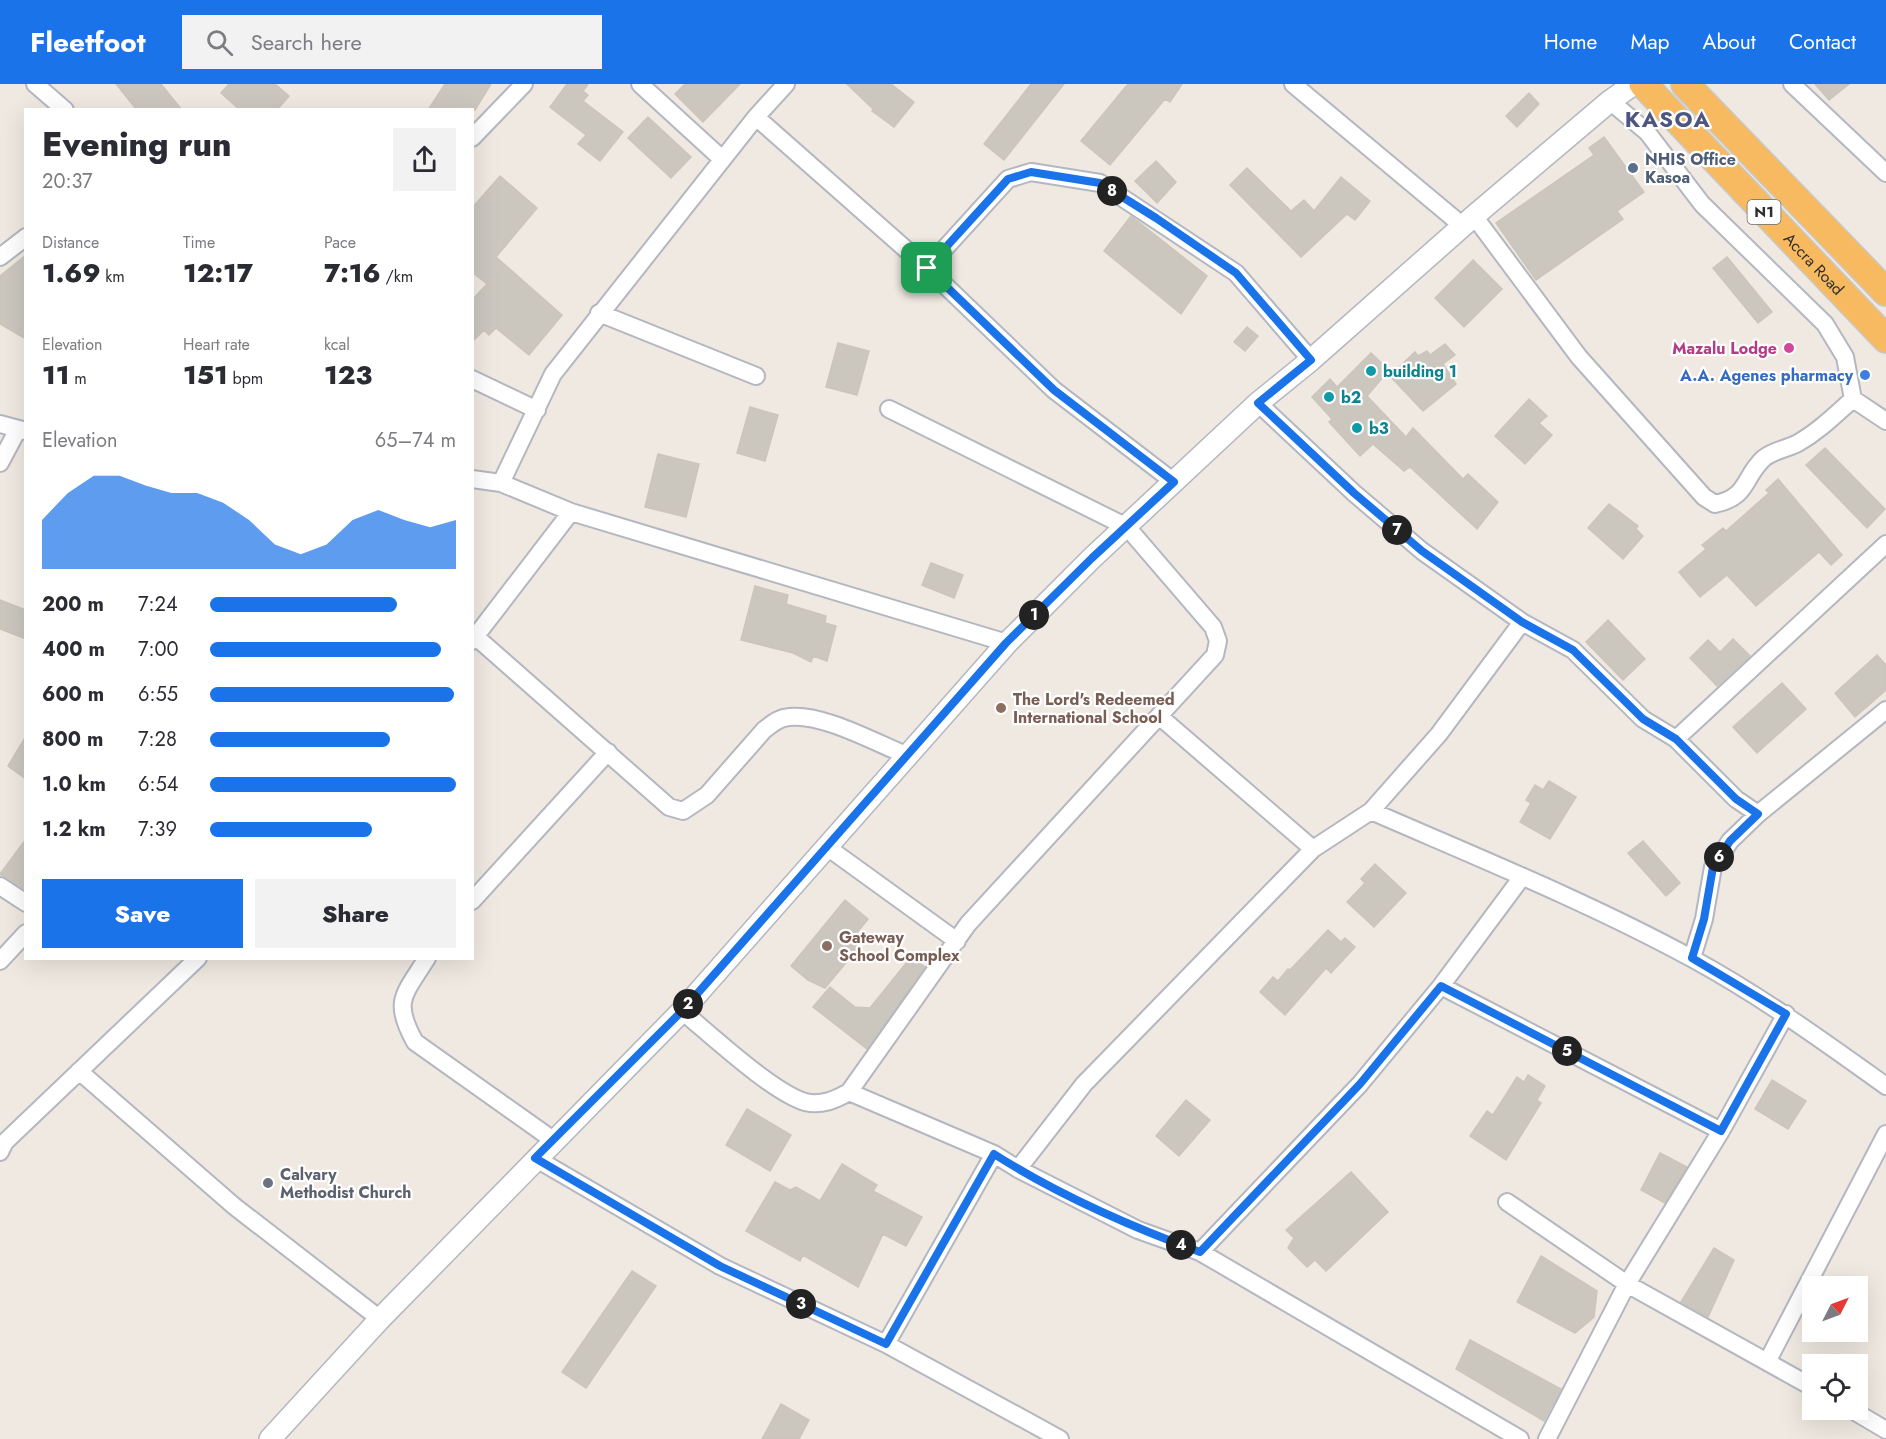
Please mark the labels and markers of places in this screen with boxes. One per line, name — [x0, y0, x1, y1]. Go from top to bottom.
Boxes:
place label: NHIS Office Kasoa — [1645, 148, 1736, 189]
marker: NHIS Office Kasoa — [1626, 161, 1640, 175]
pin: 8 — [1097, 176, 1127, 206]
pin — [901, 242, 952, 293]
place label: Mazalu Lodge — [1672, 337, 1777, 360]
marker: Mazalu Lodge — [1782, 341, 1796, 355]
place label: building 1 — [1383, 360, 1457, 383]
marker: building 1 — [1364, 364, 1378, 378]
place label: A.A. Agenes pharmacy — [1679, 364, 1854, 387]
marker: A.A. Agenes pharmacy — [1858, 368, 1872, 382]
place label: b2 — [1341, 386, 1361, 409]
marker: b2 — [1322, 390, 1336, 404]
place label: b3 — [1369, 417, 1389, 440]
marker: b3 — [1350, 421, 1364, 435]
pin: 7 — [1382, 515, 1412, 545]
pin: 1 — [1019, 600, 1049, 630]
place label: The Lord's Redeemed International School — [1013, 688, 1175, 729]
marker: The Lord's Redeemed International School — [994, 701, 1008, 715]
pin: 6 — [1704, 842, 1734, 872]
place label: Gateway School Complex — [839, 926, 960, 967]
marker: Gateway School Complex — [820, 939, 834, 953]
pin: 2 — [673, 989, 703, 1019]
pin: 5 — [1552, 1036, 1582, 1066]
place label: Calvary Methodist Church — [280, 1163, 411, 1204]
marker: Calvary Methodist Church — [261, 1176, 275, 1190]
pin: 4 — [1166, 1230, 1196, 1260]
pin: 3 — [786, 1289, 816, 1319]

